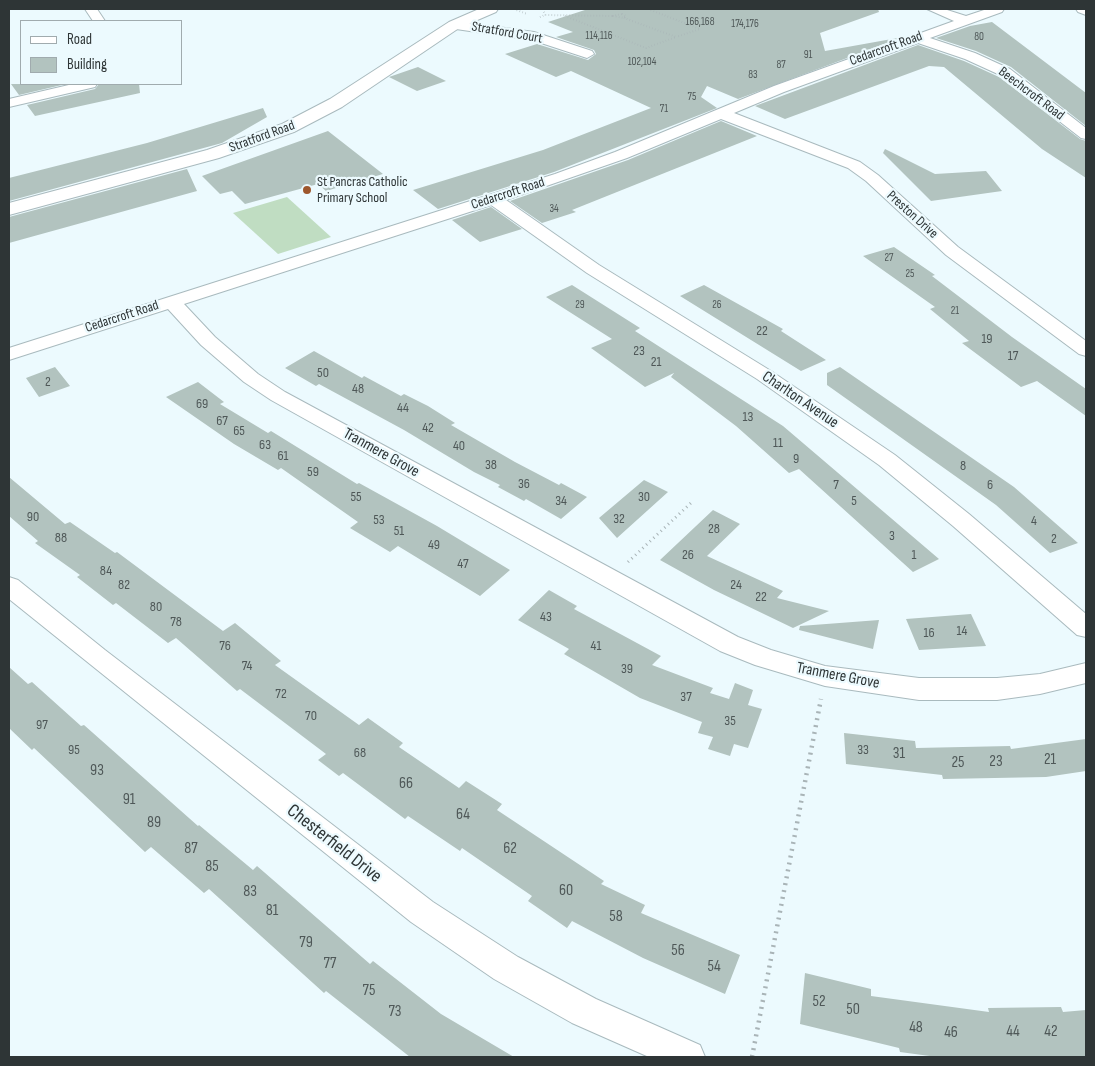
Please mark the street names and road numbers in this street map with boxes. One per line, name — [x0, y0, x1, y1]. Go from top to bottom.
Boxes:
street label: Stratford Court — [470, 18, 544, 48]
street label: Cedarcroft Road — [847, 28, 925, 70]
street label: Beechcroft Road — [995, 64, 1067, 124]
street label: Stratford Road — [227, 117, 297, 157]
street label: Cedarcroft Road — [469, 174, 547, 214]
street label: Preston Drive — [883, 188, 941, 242]
street label: Cedarcroft Road — [83, 297, 161, 337]
street label: Charlton Avenue — [758, 367, 842, 433]
street label: Tranmere Grove — [340, 424, 422, 482]
street label: Tranmere Grove — [795, 659, 881, 693]
street label: Chesterfield Drive — [282, 800, 386, 888]

